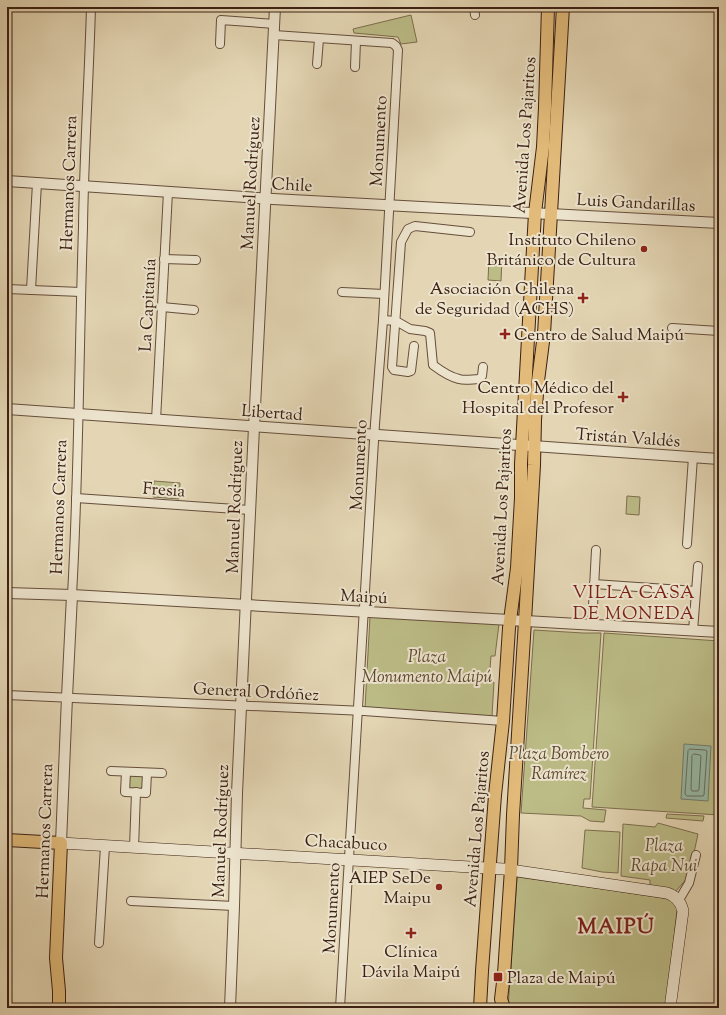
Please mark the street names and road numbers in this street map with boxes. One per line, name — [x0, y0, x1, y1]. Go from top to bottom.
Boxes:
street label: Avenida Los Pajaritos — [509, 56, 543, 214]
street label: Monumento — [366, 95, 394, 187]
street label: Hermanos Carrera — [56, 115, 84, 251]
street label: Manuel Rodríguez — [237, 116, 267, 250]
street label: Chile — [271, 173, 313, 199]
street label: Luis Gandarillas — [576, 189, 696, 219]
street label: La Capitanía — [135, 258, 163, 352]
street label: Libertad — [240, 400, 304, 428]
street label: Monumento — [346, 419, 374, 511]
street label: Tristán Valdés — [575, 423, 681, 455]
street label: Avenida Los Pajaritos — [487, 428, 519, 586]
street label: Hermanos Carrera — [46, 439, 74, 575]
street label: Manuel Rodríguez — [222, 440, 250, 574]
street label: Fresia — [142, 478, 186, 504]
street label: Maipú — [340, 585, 388, 611]
street label: General Ordóñez — [192, 678, 319, 708]
street label: Avenida Los Pajaritos — [459, 750, 497, 908]
street label: Hermanos Carrera — [32, 763, 60, 899]
street label: Manuel Rodríguez — [208, 764, 236, 898]
street label: Chacabuco — [304, 830, 388, 858]
street label: Monumento — [319, 862, 347, 954]

